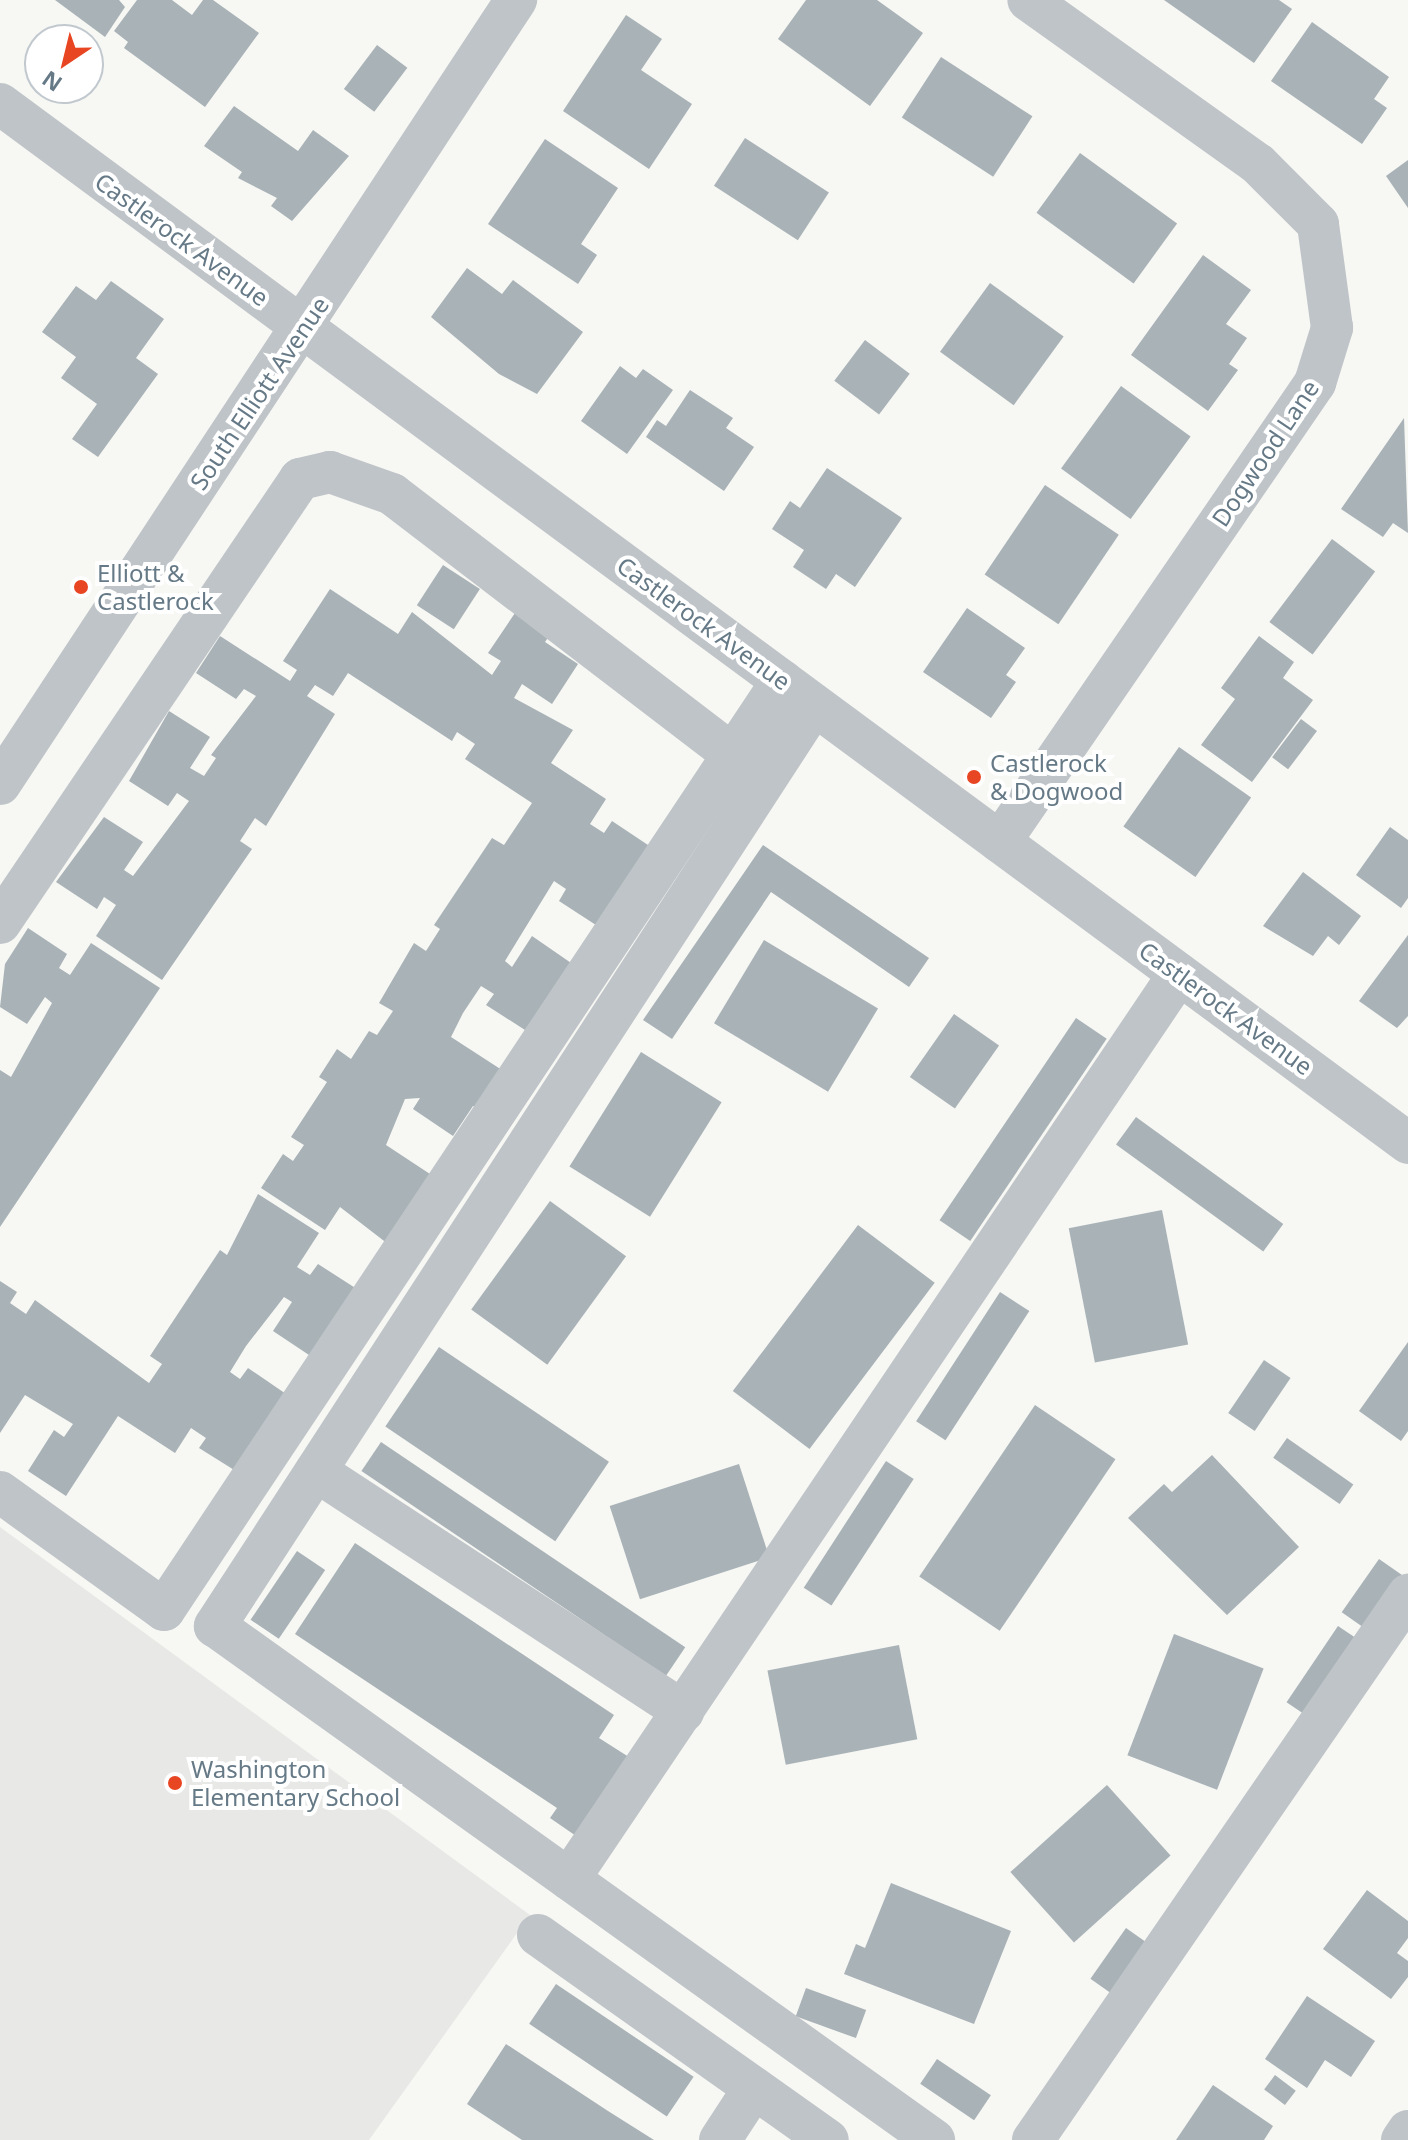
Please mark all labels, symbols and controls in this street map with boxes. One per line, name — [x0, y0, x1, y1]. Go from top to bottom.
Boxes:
north arrow — [24, 24, 104, 104]
text: N — [35, 65, 67, 99]
street label: Castlerock Avenue — [90, 166, 274, 312]
street label: South Elliott Avenue — [184, 291, 334, 495]
street label: Dogwood Lane — [1205, 374, 1325, 532]
street label: Castlerock Avenue — [612, 550, 796, 696]
place label: Elliott & Castlerock — [97, 559, 214, 615]
marker: Elliott & Castlerock — [72, 578, 90, 596]
place label: Castlerock & Dogwood — [990, 749, 1123, 805]
marker: Castlerock & Dogwood — [965, 768, 983, 786]
street label: Castlerock Avenue — [1134, 935, 1318, 1081]
place label: Washington Elementary School — [191, 1755, 400, 1811]
marker: Washington Elementary School — [166, 1774, 184, 1792]

